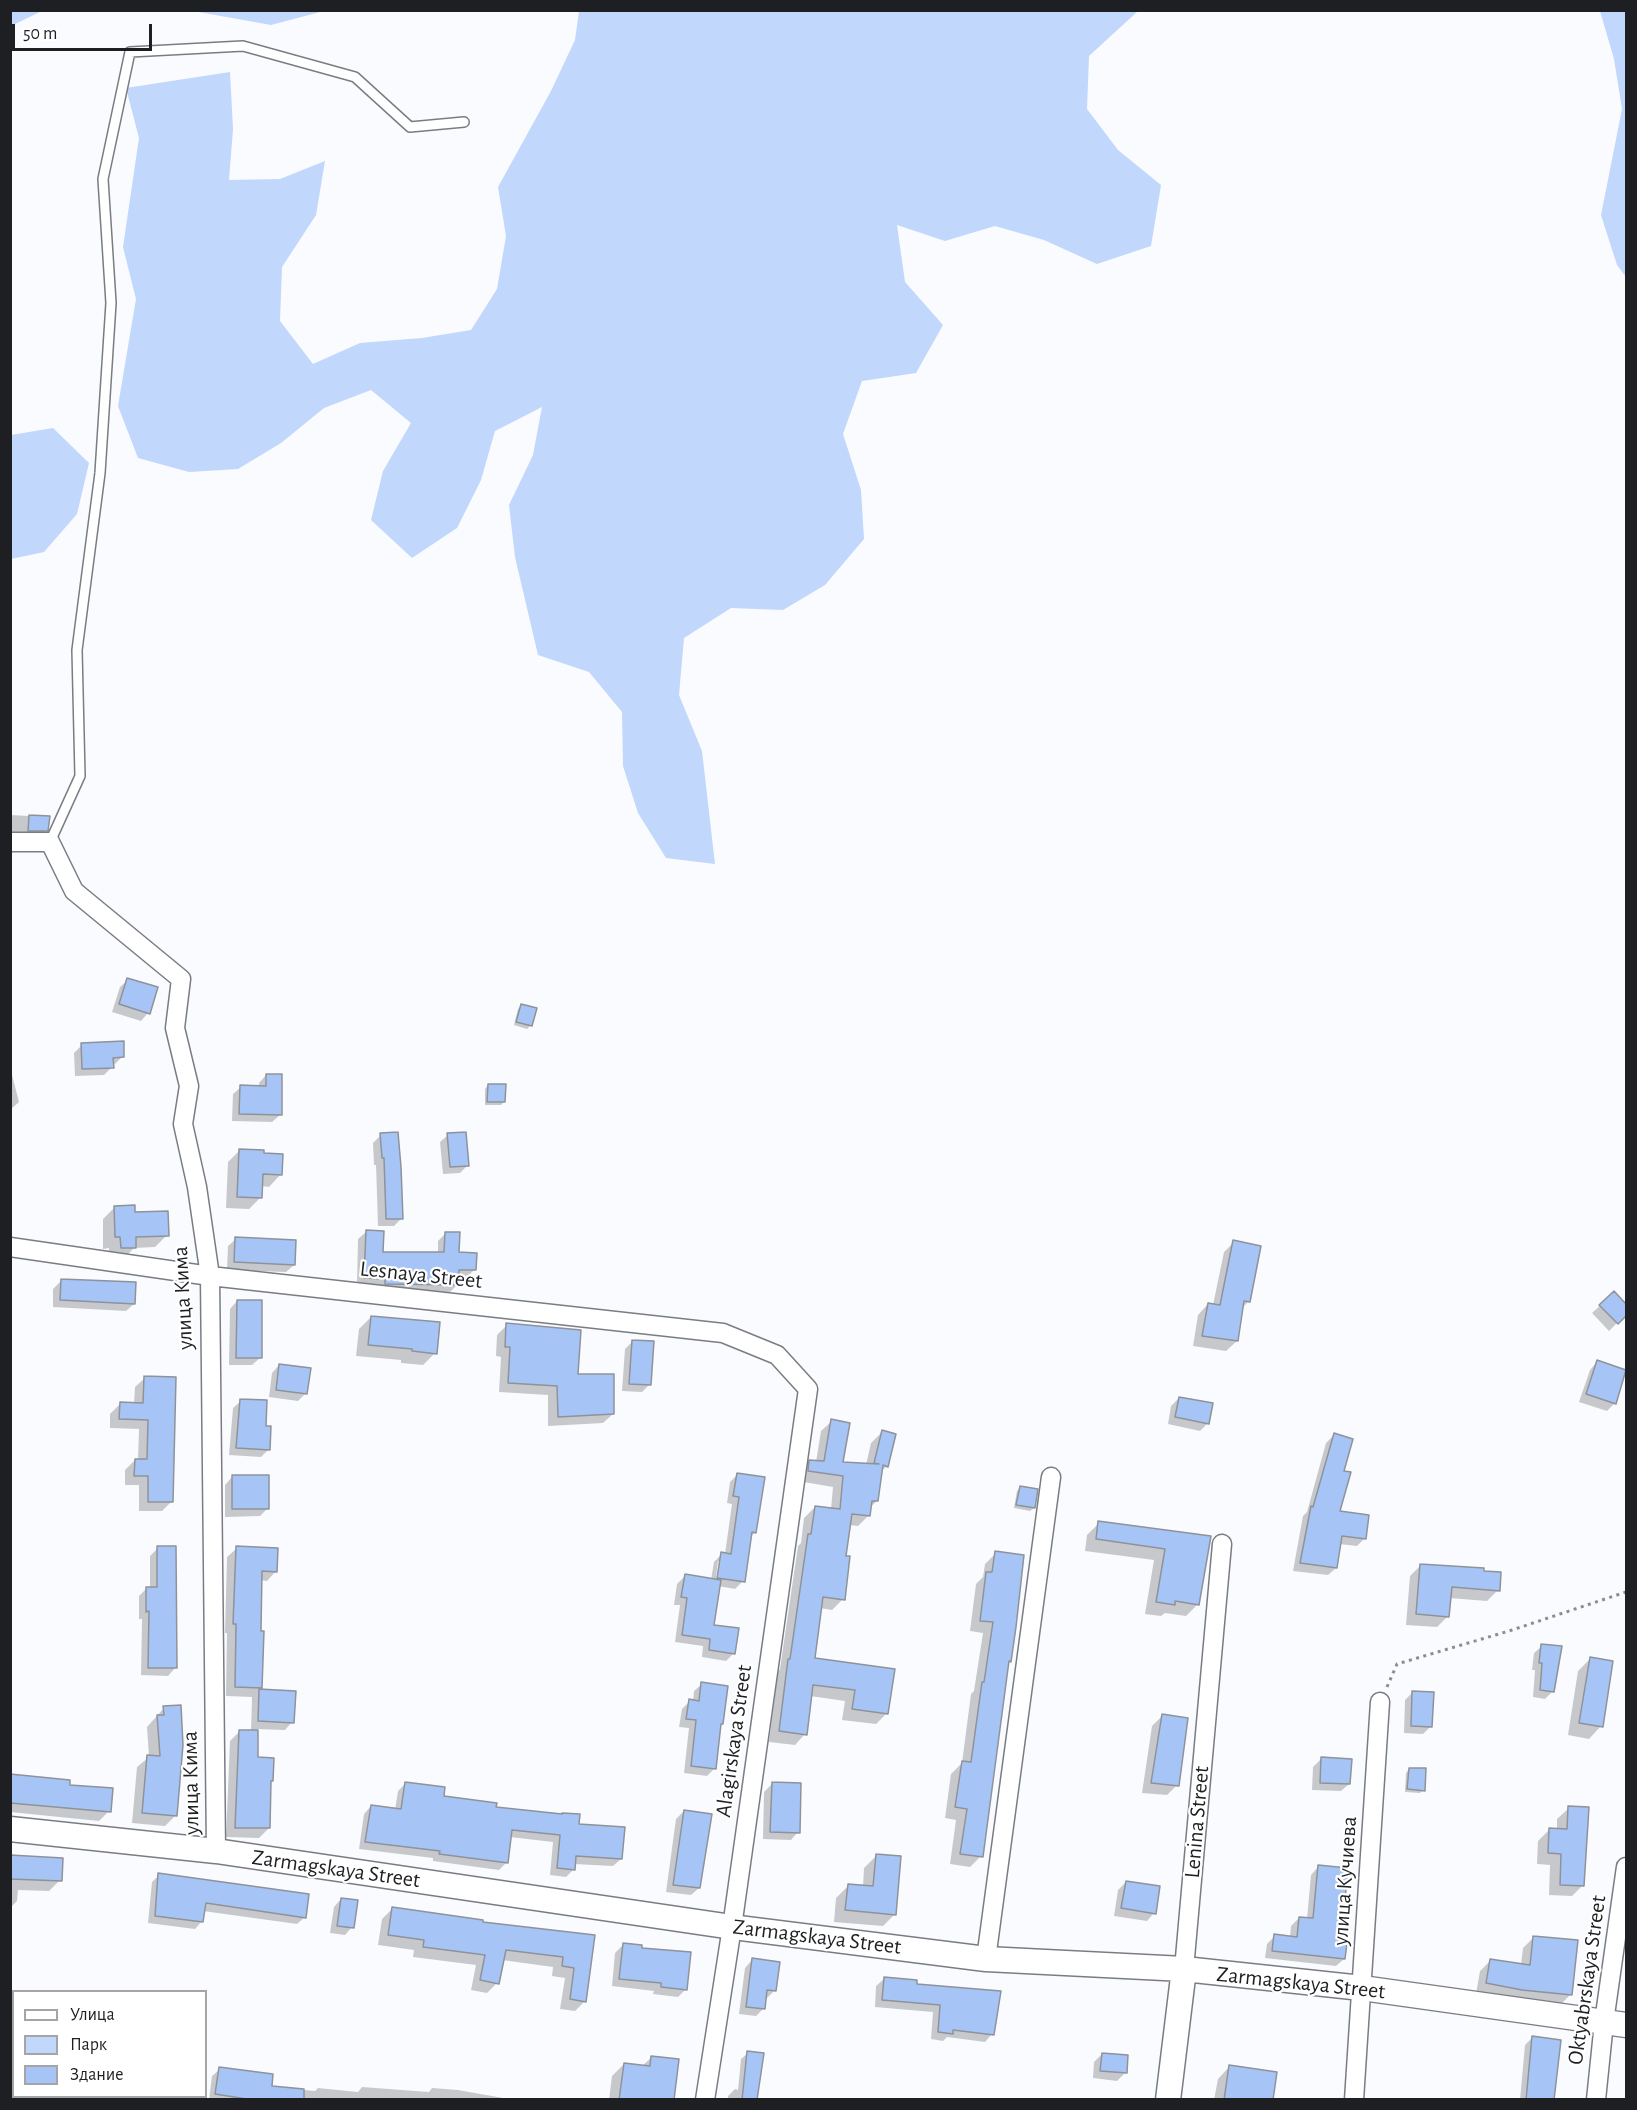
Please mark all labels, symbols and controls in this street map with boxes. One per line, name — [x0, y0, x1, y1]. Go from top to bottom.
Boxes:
scale bar — [15, 12, 154, 50]
text: 50 m — [23, 25, 57, 43]
street label: улица Кима — [167, 1246, 199, 1350]
street label: Lesnaya Street — [358, 1255, 484, 1295]
street label: Alagirskaya Street — [710, 1663, 758, 1819]
street label: улица Кима — [177, 1731, 205, 1835]
street label: Lenina Street — [1179, 1765, 1215, 1879]
street label: улица Кучиева — [1327, 1815, 1363, 1947]
street label: Zarmagskaya Street — [250, 1844, 422, 1894]
street label: Oktyabrskaya Street — [1562, 1894, 1612, 2066]
street label: Zarmagskaya Street — [731, 1914, 903, 1960]
street label: Zarmagskaya Street — [1215, 1961, 1387, 2005]
legend — [12, 1990, 207, 2098]
text: Улица — [70, 2006, 115, 2024]
text: Парк — [70, 2036, 107, 2054]
text: Здание — [70, 2066, 124, 2084]

